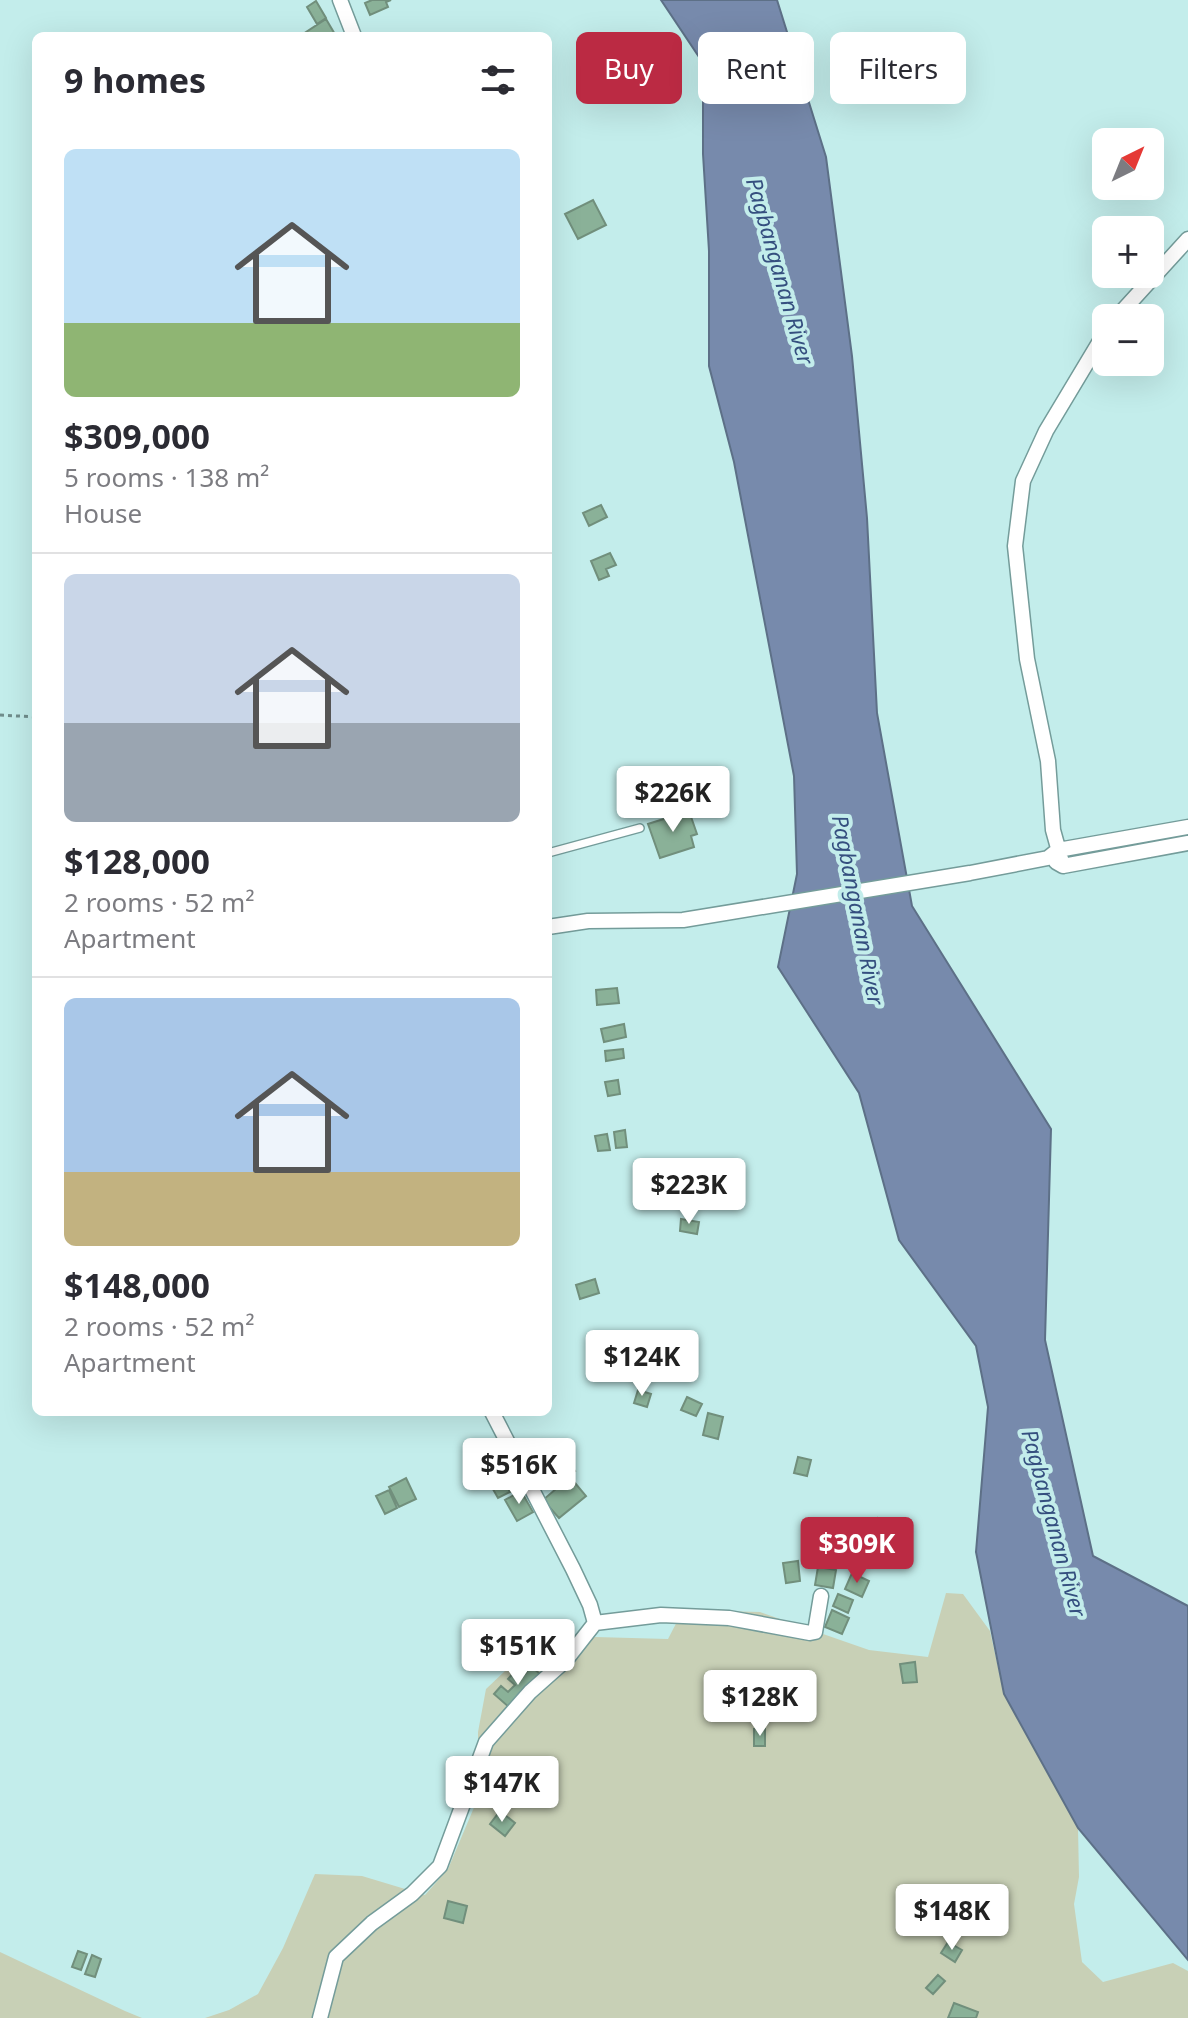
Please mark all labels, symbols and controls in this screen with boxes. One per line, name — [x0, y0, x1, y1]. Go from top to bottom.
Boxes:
chip: Buy — [576, 32, 682, 104]
chip: Rent — [698, 32, 814, 104]
chip: Filters — [830, 32, 966, 104]
text: 9 homes — [64, 57, 206, 103]
icon: filters — [476, 58, 520, 102]
north arrow — [1092, 128, 1164, 200]
map controls — [1092, 128, 1164, 376]
water label: Pagbanganan River — [740, 174, 822, 369]
icon: home — [220, 201, 364, 345]
button: + — [1092, 216, 1164, 288]
button: − — [1092, 304, 1164, 376]
text: $309,000 — [64, 413, 210, 459]
text: 5 rooms · 138 m² — [64, 459, 269, 495]
text: House — [64, 495, 142, 531]
icon: home — [220, 626, 364, 770]
pin: $226K — [617, 766, 729, 834]
text: $226K — [635, 774, 711, 810]
water label: Pagbanganan River — [826, 812, 892, 1009]
text: $128,000 — [64, 838, 210, 884]
text: 2 rooms · 52 m² — [64, 884, 254, 920]
text: Apartment — [64, 920, 196, 956]
icon: home — [220, 1050, 364, 1194]
pin: $223K — [633, 1158, 745, 1226]
text: $223K — [651, 1166, 727, 1202]
text: $148,000 — [64, 1262, 210, 1308]
text: 2 rooms · 52 m² — [64, 1308, 254, 1344]
pin: $124K — [586, 1330, 698, 1398]
text: $124K — [604, 1338, 680, 1374]
text: Apartment — [64, 1344, 196, 1380]
water label: Pagbanganan River — [1016, 1426, 1095, 1621]
pin: $516K — [463, 1438, 575, 1506]
text: $516K — [481, 1446, 557, 1482]
pin: $309K — [801, 1517, 913, 1585]
text: $309K — [819, 1525, 895, 1561]
pin: $151K — [462, 1619, 574, 1687]
text: $151K — [480, 1627, 556, 1663]
pin: $128K — [704, 1670, 816, 1738]
text: $128K — [722, 1678, 798, 1714]
pin: $147K — [446, 1756, 558, 1824]
text: $147K — [464, 1764, 540, 1800]
pin: $148K — [896, 1884, 1008, 1952]
text: $148K — [914, 1892, 990, 1928]

